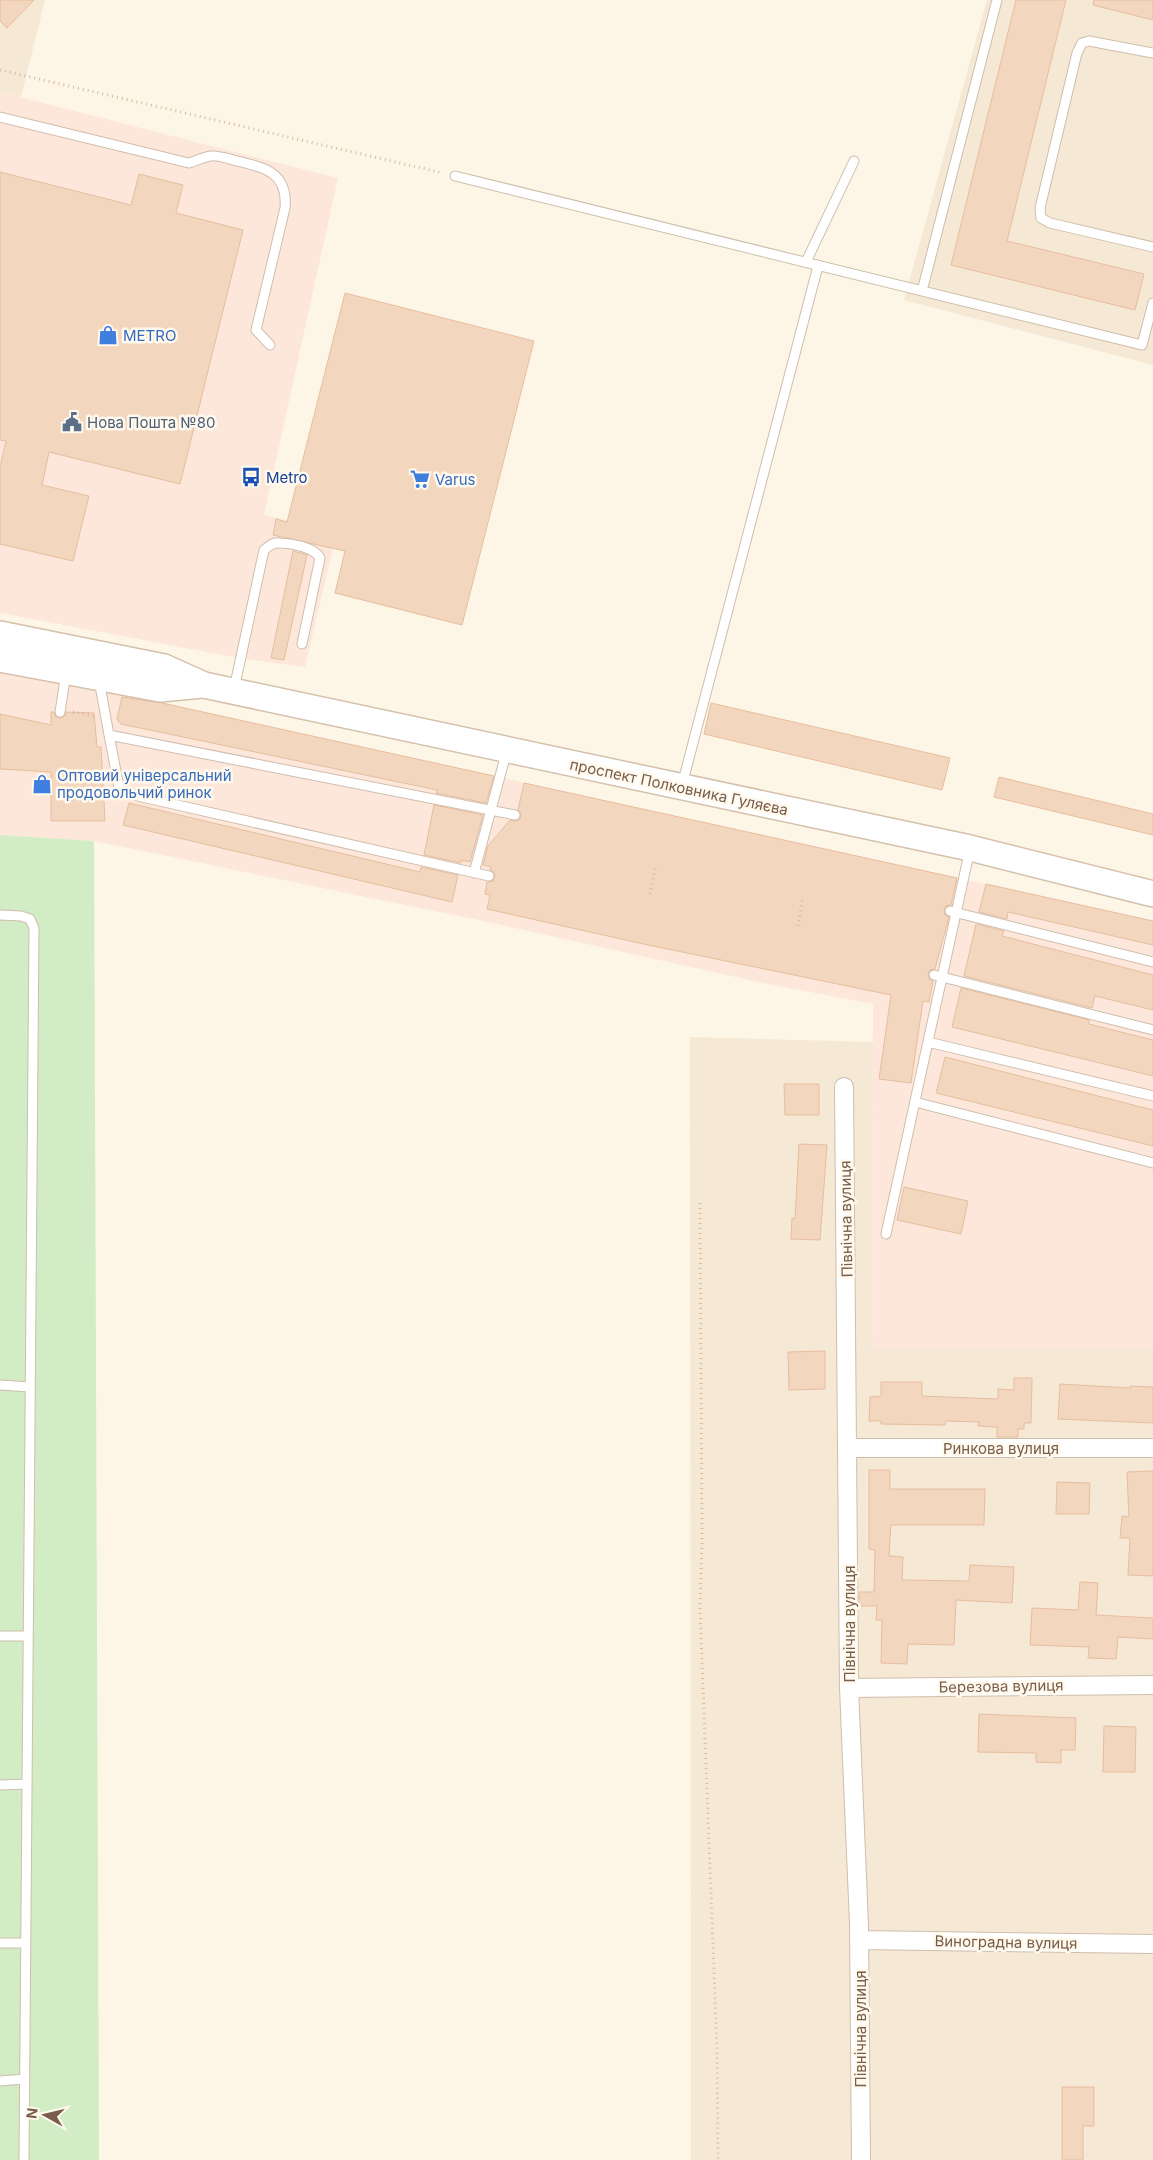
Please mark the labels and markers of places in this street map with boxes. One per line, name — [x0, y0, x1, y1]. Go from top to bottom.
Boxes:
shop icon: METRO — [97, 324, 119, 346]
place label: METRO — [123, 326, 176, 345]
public building icon: Нова Пошта №80 — [61, 411, 83, 433]
place label: Нова Пошта №80 — [87, 413, 216, 432]
bus stop icon: Metro — [240, 466, 262, 488]
place label: Metro — [266, 468, 308, 487]
supermarket icon: Varus — [409, 468, 431, 490]
place label: Varus — [435, 470, 476, 489]
place label: Оптовий універсальний продовольчий ринок — [57, 766, 232, 802]
shop icon: Оптовий універсальний продовольчий ринок — [31, 773, 53, 795]

